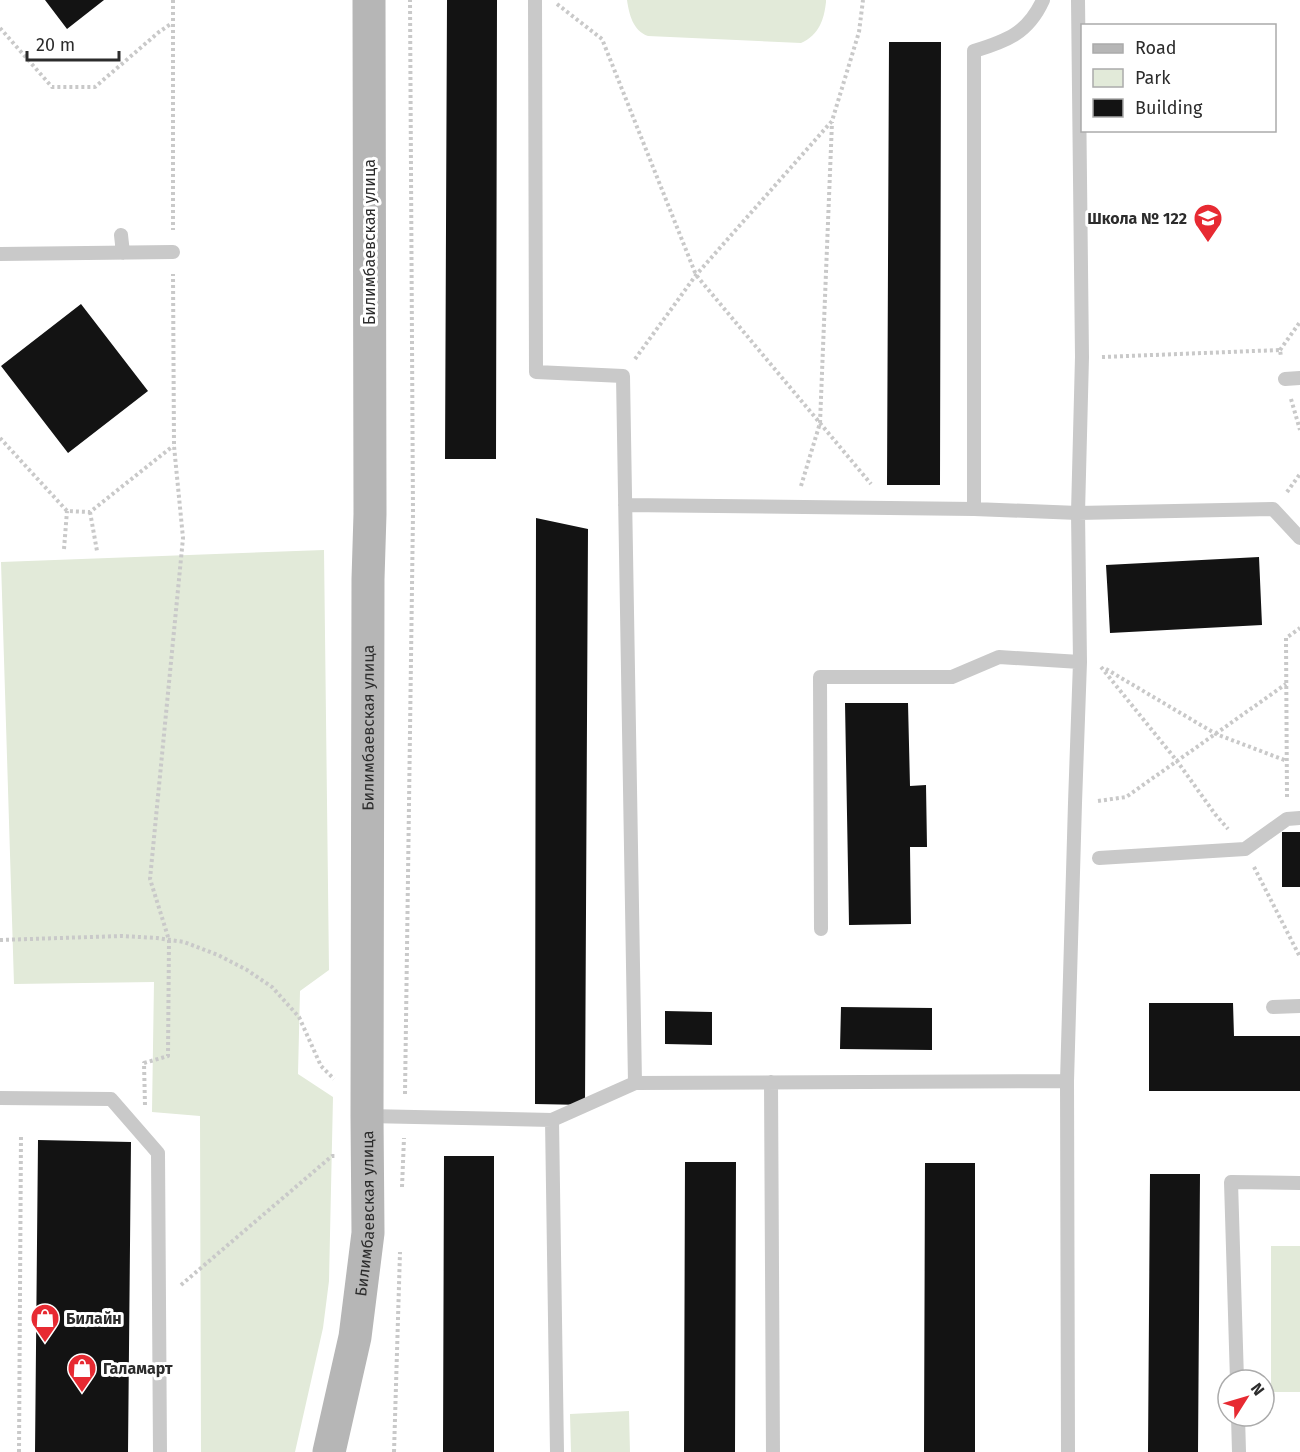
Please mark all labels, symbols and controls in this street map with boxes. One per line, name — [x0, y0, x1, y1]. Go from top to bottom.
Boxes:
scale bar — [27, 24, 118, 62]
legend — [1081, 24, 1276, 132]
text: 20 m — [36, 34, 75, 56]
text: Road — [1135, 37, 1177, 59]
text: Park — [1135, 67, 1171, 89]
text: Building — [1135, 97, 1203, 119]
street label: Билимбаевская улица — [360, 159, 379, 325]
school or university icon: Школа № 122 — [1192, 202, 1224, 244]
place label: Школа № 122 — [1087, 209, 1187, 228]
street label: Билимбаевская улица — [359, 645, 378, 811]
street label: Билимбаевская улица — [351, 1131, 378, 1298]
shop icon: Билайн — [29, 1302, 61, 1344]
place label: Билайн — [66, 1309, 122, 1328]
shop icon: Галамарт — [66, 1352, 98, 1394]
place label: Галамарт — [103, 1359, 173, 1378]
north arrow — [1216, 1368, 1276, 1428]
text: N — [1247, 1379, 1268, 1399]

